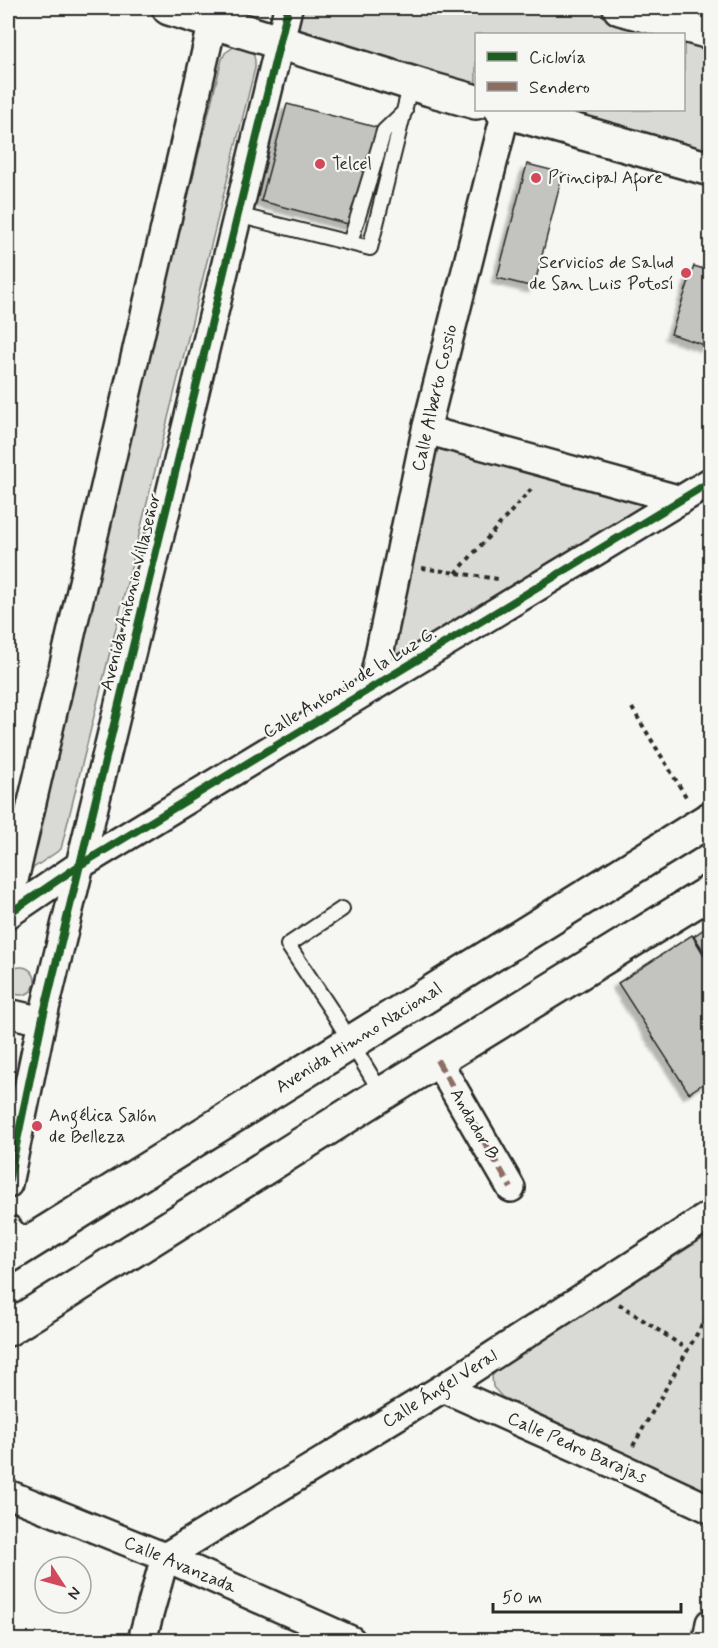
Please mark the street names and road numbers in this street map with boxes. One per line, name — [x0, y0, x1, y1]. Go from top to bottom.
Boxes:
street label: Calle Alberto Cossio — [406, 322, 464, 474]
street label: Avenida Antonio Villaseñor — [95, 490, 167, 693]
street label: Calle Antonio de la Luz G. — [259, 622, 441, 744]
street label: Avenida Himno Nacional — [271, 977, 447, 1099]
street label: Andador B — [444, 1084, 504, 1164]
street label: Calle Ángel Veral — [378, 1344, 503, 1436]
street label: Calle Pedro Barajas — [503, 1406, 651, 1490]
street label: Calle Avanzada — [120, 1531, 240, 1600]

